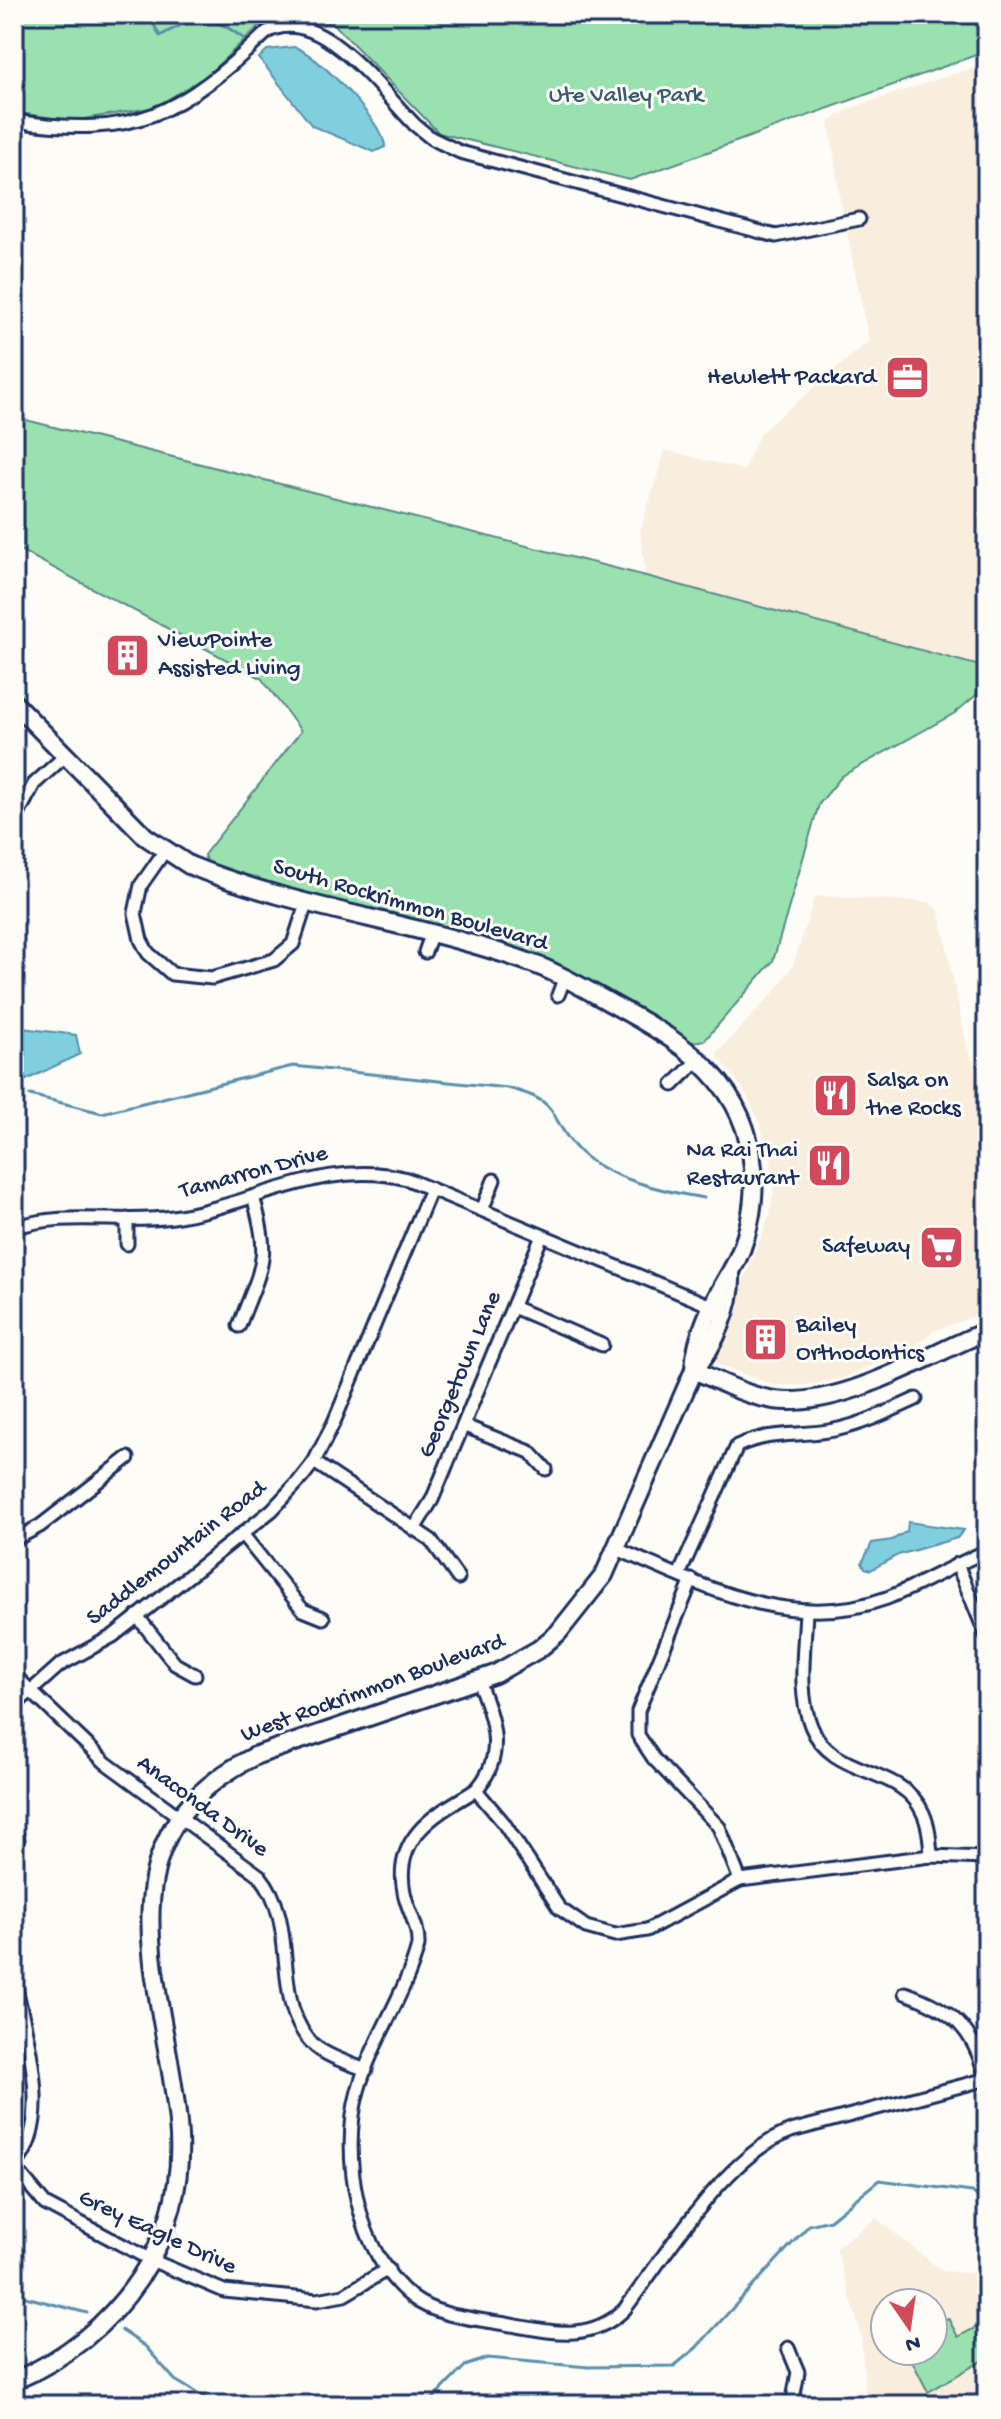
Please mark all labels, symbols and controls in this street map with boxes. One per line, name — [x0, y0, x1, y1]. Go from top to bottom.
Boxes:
park label: Ute Valley Park — [549, 82, 706, 111]
office icon: Hewlett Packard — [883, 354, 931, 402]
place label: Hewlett Packard — [707, 364, 878, 393]
place label: ViewPointe Assisted Living — [157, 627, 301, 684]
building icon: ViewPointe Assisted Living — [103, 631, 151, 679]
street label: South Rockrimmon Boulevard — [269, 853, 553, 960]
place label: Salsa on the Rocks — [865, 1067, 962, 1124]
restaurant icon: Salsa on the Rocks — [812, 1071, 860, 1119]
place label: Na Rai Thai Restaurant — [686, 1137, 800, 1194]
street label: Tamarron Drive — [175, 1139, 332, 1207]
restaurant icon: Na Rai Thai Restaurant — [805, 1141, 853, 1189]
supermarket icon: Safeway — [917, 1223, 965, 1271]
place label: Safeway — [822, 1233, 910, 1262]
street label: Georgetown Lane — [413, 1287, 509, 1463]
place label: Bailey Orthodontics — [795, 1312, 925, 1369]
building icon: Bailey Orthodontics — [741, 1316, 789, 1364]
street label: Saddlemountain Road — [81, 1474, 274, 1633]
street label: West Rockrimmon Boulevard — [237, 1627, 511, 1750]
street label: Anaconda Drive — [130, 1749, 274, 1865]
street label: Grey Eagle Drive — [73, 2184, 241, 2283]
north arrow — [869, 2287, 949, 2367]
text: N — [903, 2328, 923, 2357]

